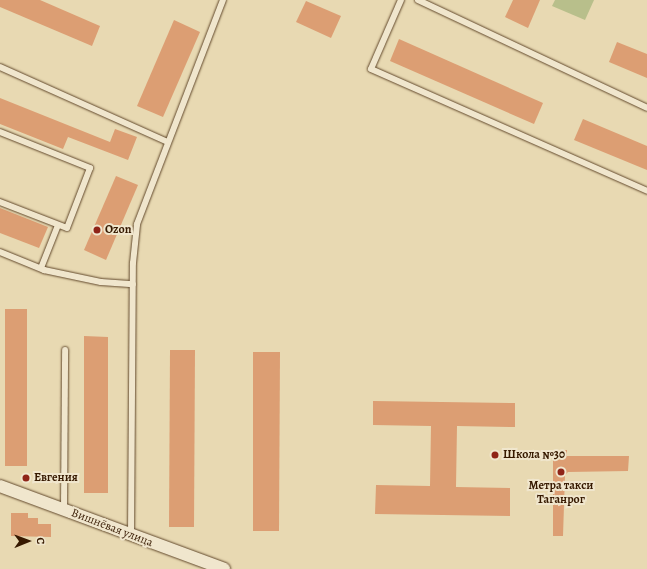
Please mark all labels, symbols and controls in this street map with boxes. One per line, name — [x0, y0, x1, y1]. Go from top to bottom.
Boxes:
place label: Ozon — [105, 223, 132, 237]
marker: Ozon — [92, 225, 102, 235]
place label: Школа №30 — [503, 448, 565, 462]
marker: Школа №30 — [490, 450, 500, 460]
marker: Метра такси Таганрог — [556, 467, 566, 477]
place label: Евгения — [34, 471, 78, 485]
marker: Евгения — [21, 473, 31, 483]
place label: Метра такси Таганрог — [529, 479, 593, 507]
street label: Вишнёвая улица — [69, 506, 155, 550]
north arrow — [8, 521, 48, 561]
text: С — [33, 537, 48, 544]

